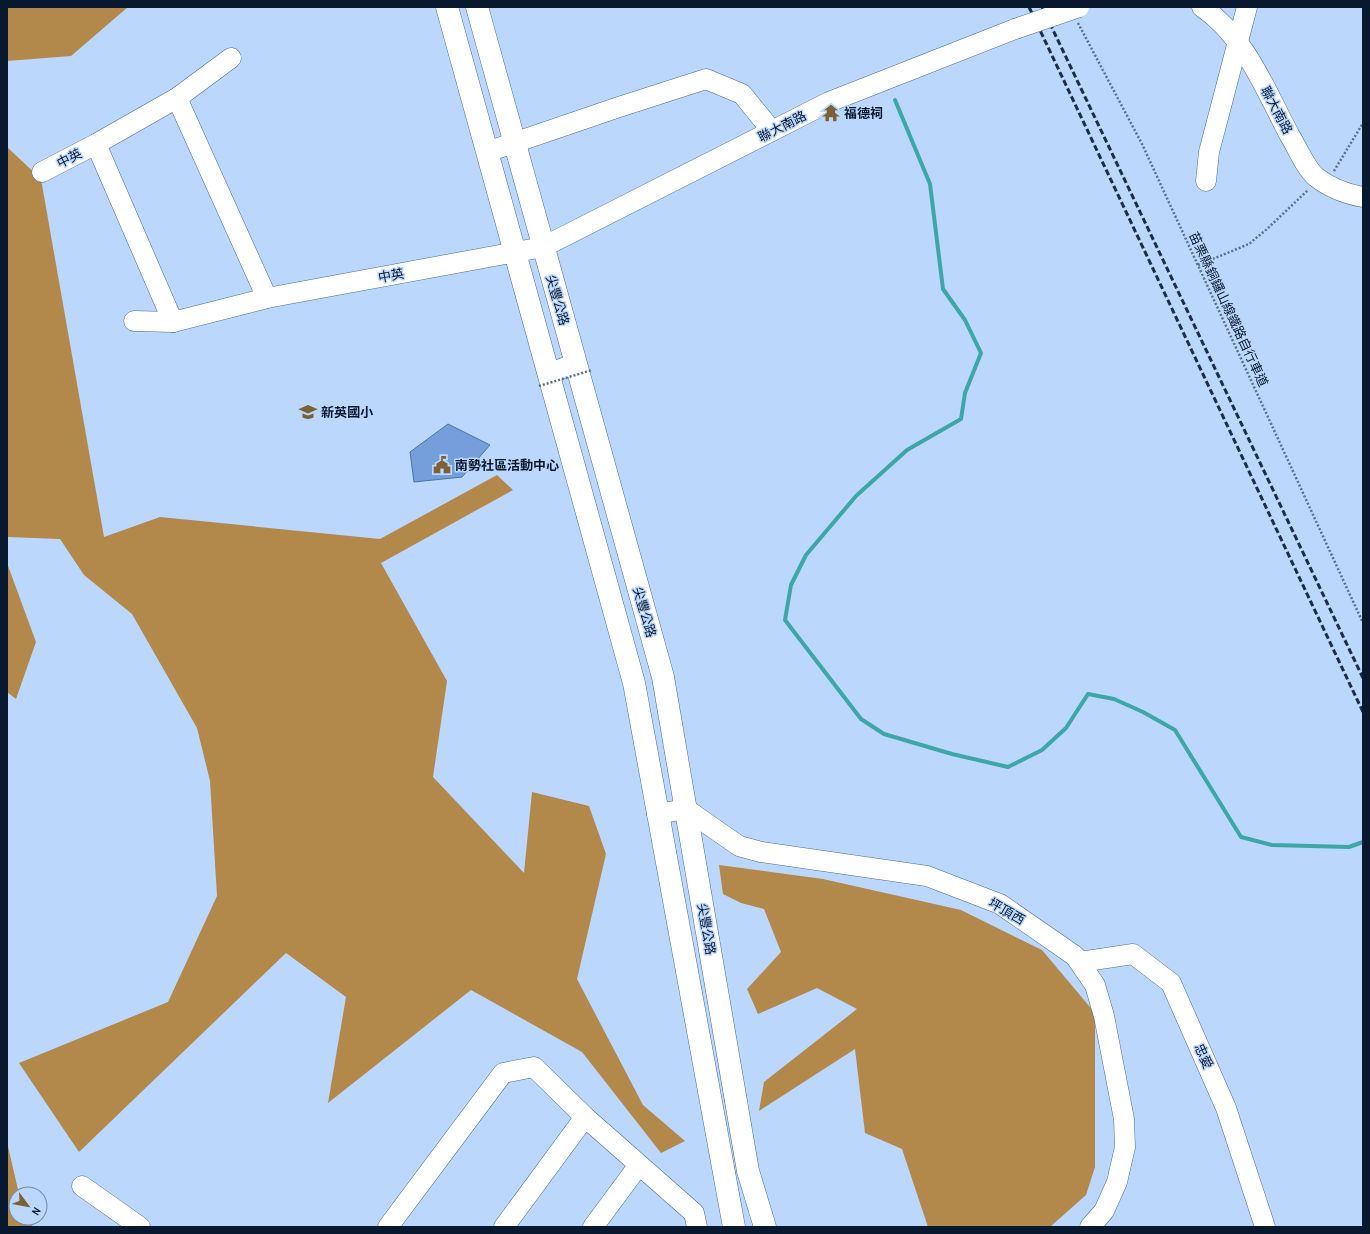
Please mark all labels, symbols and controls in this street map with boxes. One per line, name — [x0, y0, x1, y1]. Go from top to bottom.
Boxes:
street label: 聯大南路 — [1257, 83, 1296, 137]
temple icon: 福德祠 — [821, 103, 841, 123]
place label: 福德祠 — [844, 105, 883, 122]
street label: 聯大南路 — [755, 107, 809, 146]
street label: 中英 — [54, 145, 85, 172]
street label: 苗栗縣銅鑼山線鐵路自行車道 — [1185, 229, 1272, 389]
street label: 中英 — [377, 265, 405, 286]
street label: 尖豐公路 — [542, 273, 573, 327]
school or university icon: 新英國小 — [298, 402, 318, 422]
place label: 新英國小 — [321, 404, 374, 421]
public building icon: 南勢社區活動中心 — [432, 455, 452, 475]
place label: 南勢社區活動中心 — [455, 457, 559, 474]
street label: 尖豐公路 — [629, 585, 660, 639]
street label: 坪頂西 — [986, 894, 1028, 929]
street label: 尖豐公路 — [694, 902, 719, 956]
street label: 忠愛 — [1190, 1041, 1217, 1072]
north arrow — [8, 1186, 48, 1226]
text: N — [29, 1205, 44, 1218]

